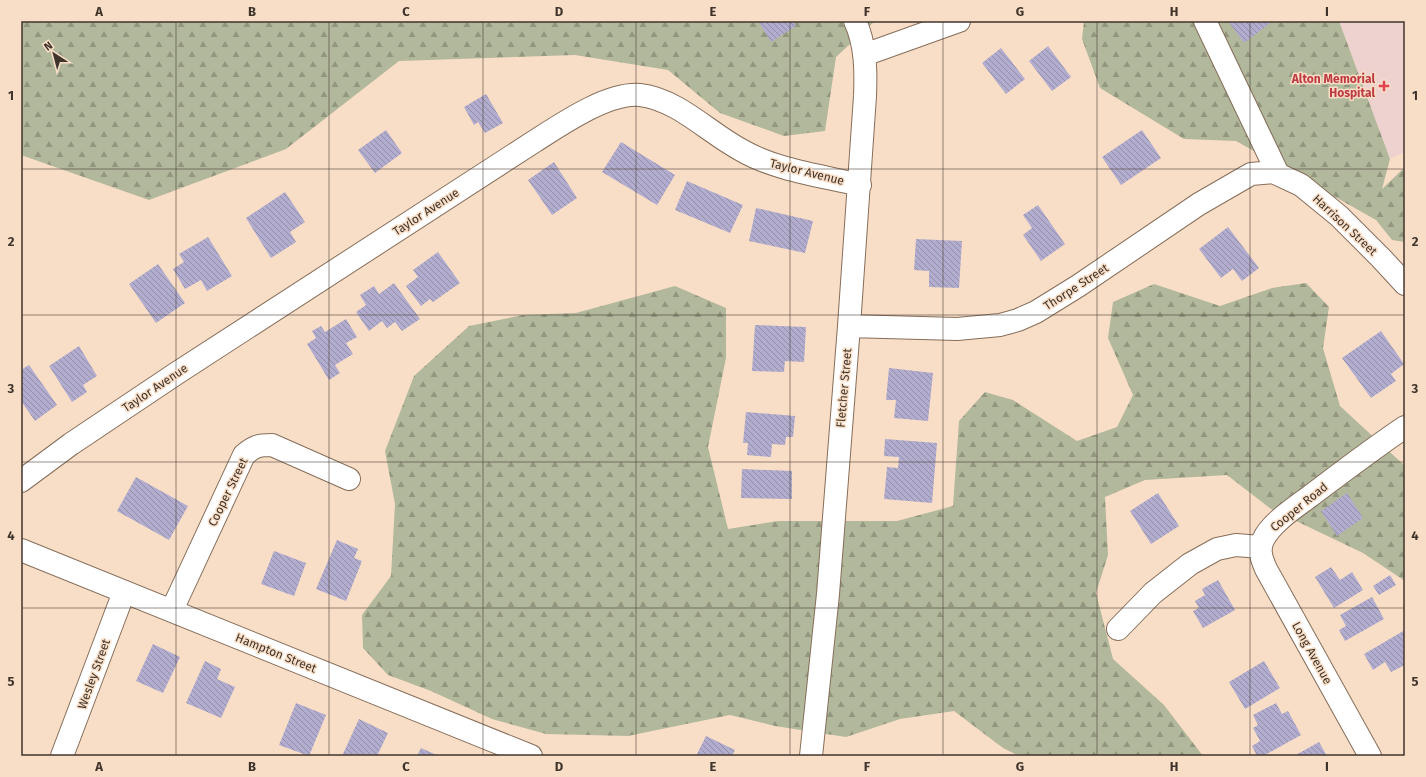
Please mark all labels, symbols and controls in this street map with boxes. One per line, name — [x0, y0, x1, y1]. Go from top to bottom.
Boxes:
text: A — [94, 4, 103, 19]
text: B — [248, 4, 256, 19]
text: C — [402, 4, 410, 19]
text: D — [555, 4, 564, 19]
text: E — [710, 4, 717, 19]
text: F — [864, 4, 871, 19]
text: G — [1016, 4, 1024, 19]
text: H — [1170, 4, 1178, 19]
text: I — [1325, 4, 1329, 19]
north arrow — [34, 34, 74, 74]
text: N — [42, 39, 55, 54]
place label: Alton Memorial Hospital — [1291, 72, 1375, 100]
marker: Alton Memorial Hospital — [1378, 80, 1390, 92]
text: 1 — [8, 88, 14, 103]
text: 1 — [1412, 88, 1418, 103]
street label: Taylor Avenue — [768, 156, 846, 188]
street label: Taylor Avenue — [390, 185, 462, 239]
street label: Harrison Street — [1310, 192, 1381, 259]
text: 2 — [8, 234, 15, 249]
text: 2 — [1412, 234, 1419, 249]
street label: Thorpe Street — [1041, 261, 1112, 313]
street label: Fletcher Street — [834, 347, 854, 428]
street label: Taylor Avenue — [120, 361, 190, 415]
text: 3 — [7, 381, 15, 396]
text: 3 — [1411, 381, 1419, 396]
street label: Cooper Street — [205, 455, 251, 529]
street label: Cooper Road — [1268, 480, 1330, 534]
text: 4 — [7, 528, 15, 543]
text: 4 — [1411, 528, 1419, 543]
street label: Long Avenue — [1289, 619, 1335, 687]
street label: Hampton Street — [233, 630, 319, 676]
street label: Wesley Street — [75, 636, 113, 711]
text: 5 — [8, 674, 15, 689]
text: 5 — [1412, 674, 1419, 689]
text: A — [94, 759, 103, 774]
text: B — [248, 759, 256, 774]
text: C — [402, 759, 410, 774]
text: D — [555, 759, 564, 774]
text: E — [710, 759, 717, 774]
text: F — [864, 759, 871, 774]
text: G — [1016, 759, 1024, 774]
text: H — [1170, 759, 1178, 774]
text: I — [1325, 759, 1329, 774]

